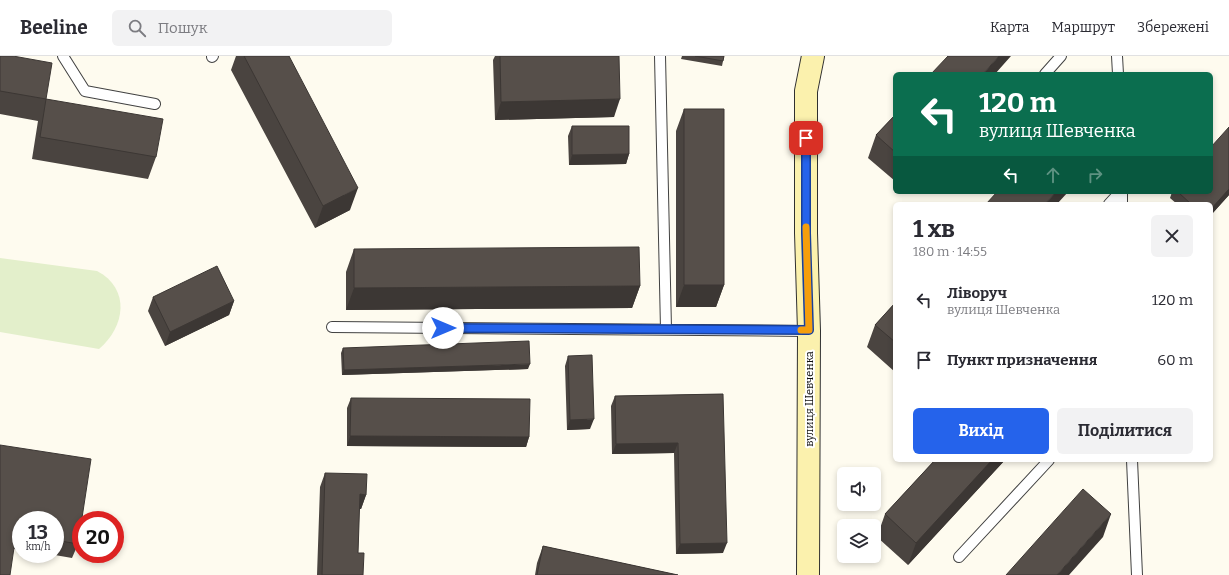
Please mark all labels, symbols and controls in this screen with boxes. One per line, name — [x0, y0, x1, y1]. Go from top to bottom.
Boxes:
search box — [112, 10, 392, 46]
text: Beeline — [20, 16, 88, 39]
icon: search — [126, 17, 148, 39]
text: Пошук — [158, 19, 208, 37]
text: Карта — [990, 19, 1030, 36]
text: Маршрут — [1052, 19, 1115, 36]
text: Збережені — [1137, 19, 1209, 36]
text: 120 m — [979, 86, 1056, 119]
icon: left — [913, 88, 965, 140]
text: вулиця Шевченка — [979, 120, 1136, 142]
pin — [789, 121, 823, 155]
icon: arrive — [795, 127, 817, 149]
icon: left — [1000, 164, 1022, 186]
icon: ahead — [1042, 164, 1064, 186]
icon: right — [1084, 164, 1106, 186]
text: 1 хв — [913, 215, 955, 243]
button: close — [1151, 215, 1193, 257]
text: 180 m · 14:55 — [913, 244, 987, 259]
text: Ліворуч — [947, 284, 1007, 302]
icon: left — [913, 289, 935, 311]
text: 120 m — [1152, 291, 1193, 309]
text: вулиця Шевченка — [947, 302, 1060, 317]
position arrow — [422, 307, 464, 349]
icon: arrive — [913, 349, 935, 371]
street label: вулиця Шевченка — [803, 351, 816, 447]
text: Пункт призначення — [947, 351, 1097, 369]
text: 60 m — [1157, 351, 1193, 369]
button: Вихід — [913, 408, 1049, 454]
button: Поділитися — [1057, 408, 1193, 454]
map controls — [837, 467, 881, 563]
button: sound — [837, 467, 881, 511]
speed limit sign: 20 — [72, 511, 124, 563]
button: layers — [837, 519, 881, 563]
text: 13 — [28, 520, 48, 544]
text: km/h — [26, 541, 50, 553]

